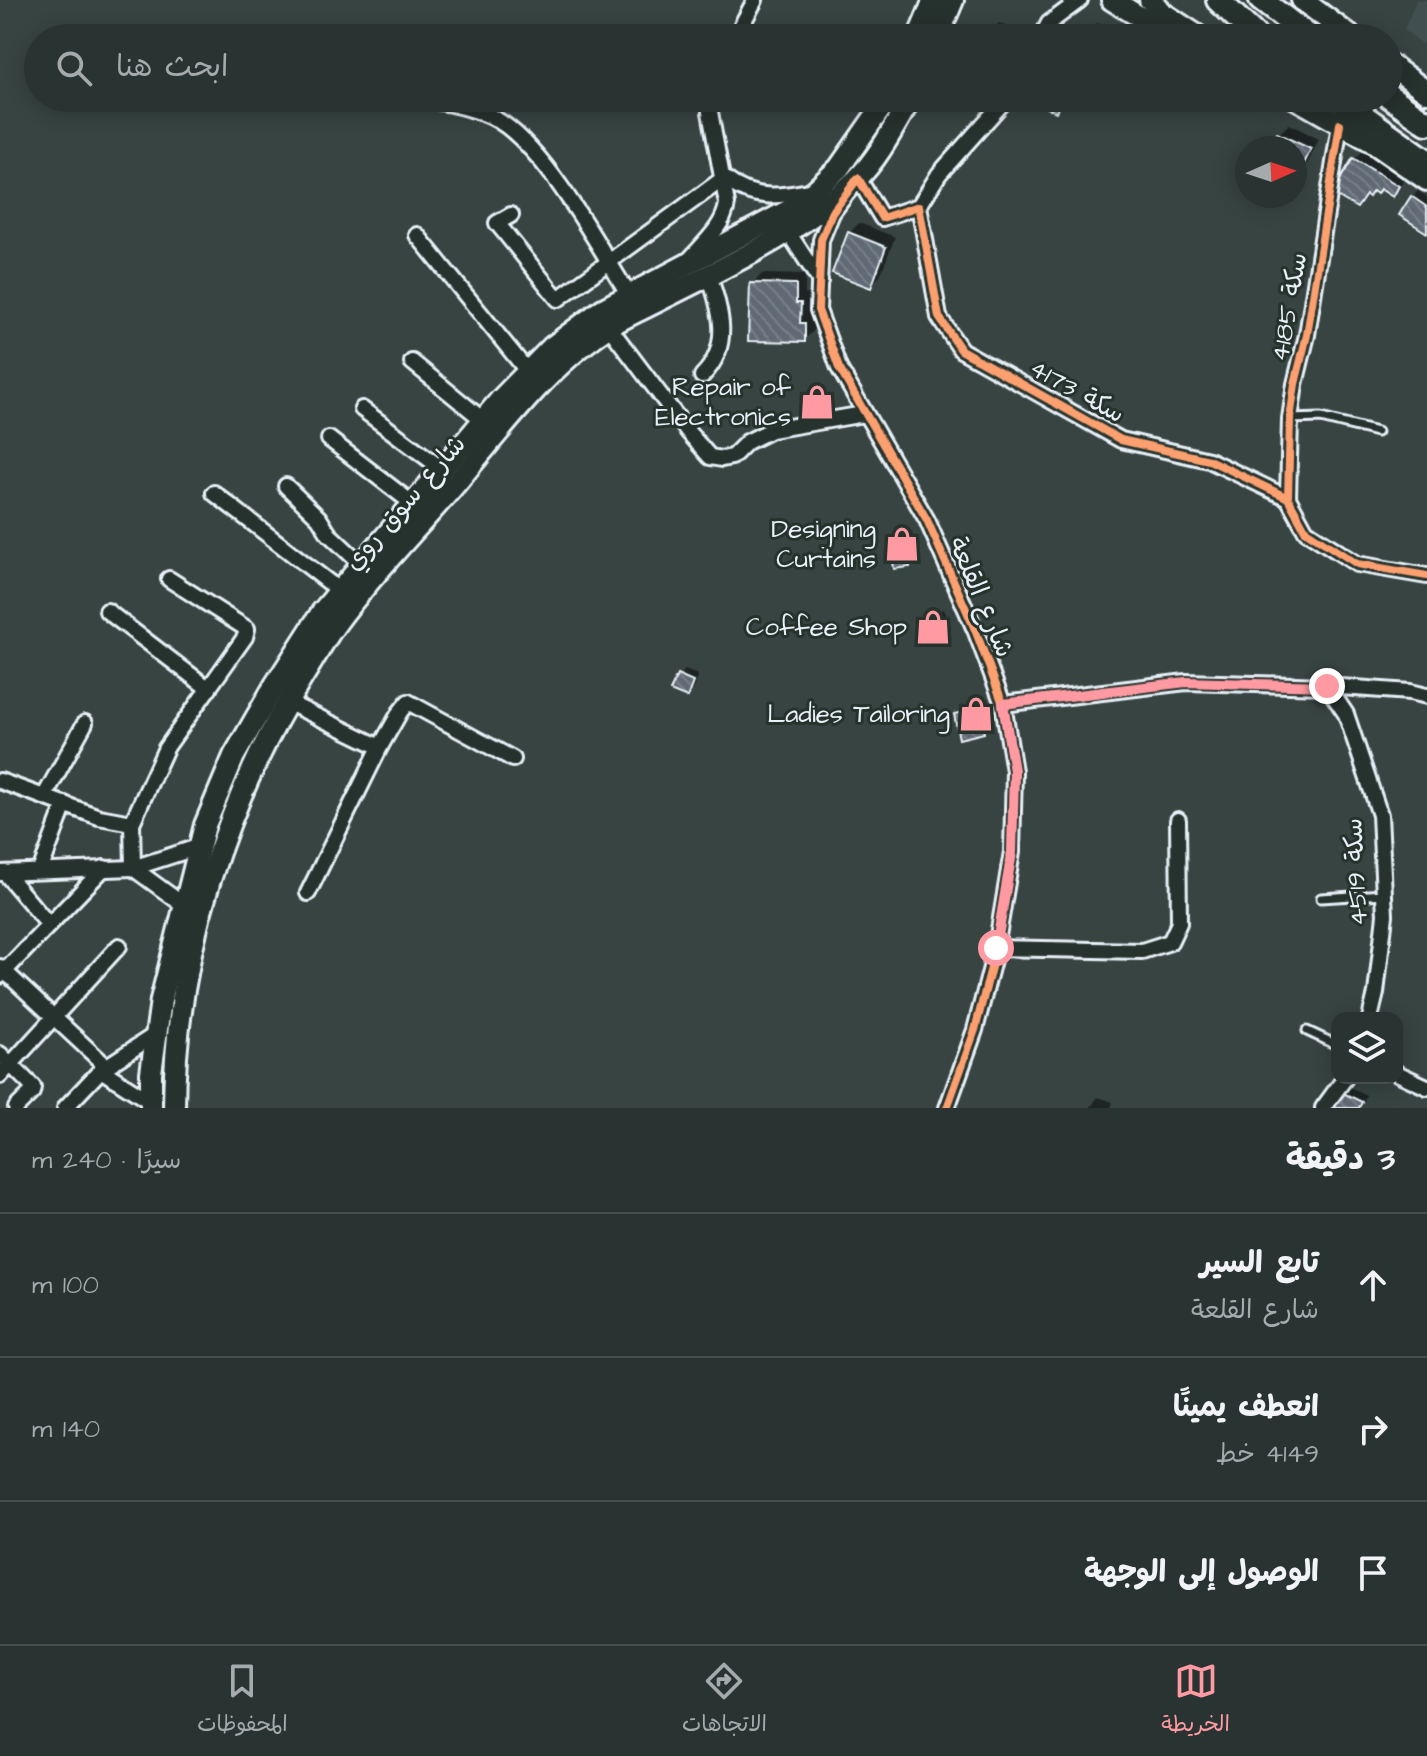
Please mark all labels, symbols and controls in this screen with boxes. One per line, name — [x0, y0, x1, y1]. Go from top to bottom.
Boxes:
search box — [24, 24, 1403, 112]
icon: search — [52, 46, 96, 90]
text: ابحث هنا — [116, 46, 228, 88]
north arrow — [1235, 136, 1307, 208]
street label: سكة 4185 — [1262, 250, 1316, 364]
street label: سكة 4173 — [1023, 350, 1131, 432]
place label: Repair of Electronics — [655, 369, 792, 435]
shop icon: Repair of Electronics — [798, 383, 836, 421]
street label: شارع سوق روي — [336, 427, 474, 579]
place label: Designing Curtains — [771, 511, 876, 577]
shop icon: Designing Curtains — [883, 525, 921, 563]
street label: شارع القلعة — [939, 531, 1023, 663]
shop icon: Coffee Shop — [914, 608, 952, 646]
place label: Coffee Shop — [746, 609, 907, 645]
route end — [1309, 668, 1345, 704]
shop icon: Ladies Tailoring — [957, 695, 995, 733]
place label: Ladies Tailoring — [767, 696, 950, 734]
street label: سكة 4519 — [1335, 817, 1377, 927]
route start — [978, 930, 1014, 966]
map controls — [1331, 1012, 1403, 1084]
button: layers — [1331, 1012, 1403, 1084]
text: 3 دقيقة — [1286, 1135, 1395, 1183]
text: سيرًا · 240 m — [32, 1142, 181, 1178]
text: تابع السير — [1200, 1242, 1319, 1284]
icon: ahead — [1351, 1263, 1395, 1307]
text: 100 m — [32, 1267, 99, 1303]
text: شارع القلعة — [1191, 1292, 1319, 1328]
text: انعطف يمينًا — [1173, 1386, 1319, 1428]
icon: right — [1351, 1407, 1395, 1451]
text: 140 m — [32, 1411, 100, 1447]
text: 4149 خط — [1216, 1436, 1319, 1472]
text: الوصول إلى الوجهة — [1084, 1551, 1319, 1593]
icon: arrive — [1351, 1551, 1395, 1595]
tab: المحفوظات — [197, 1659, 288, 1743]
tab: الاتجاهات — [682, 1659, 767, 1743]
tab: الخريطة — [1161, 1659, 1230, 1743]

